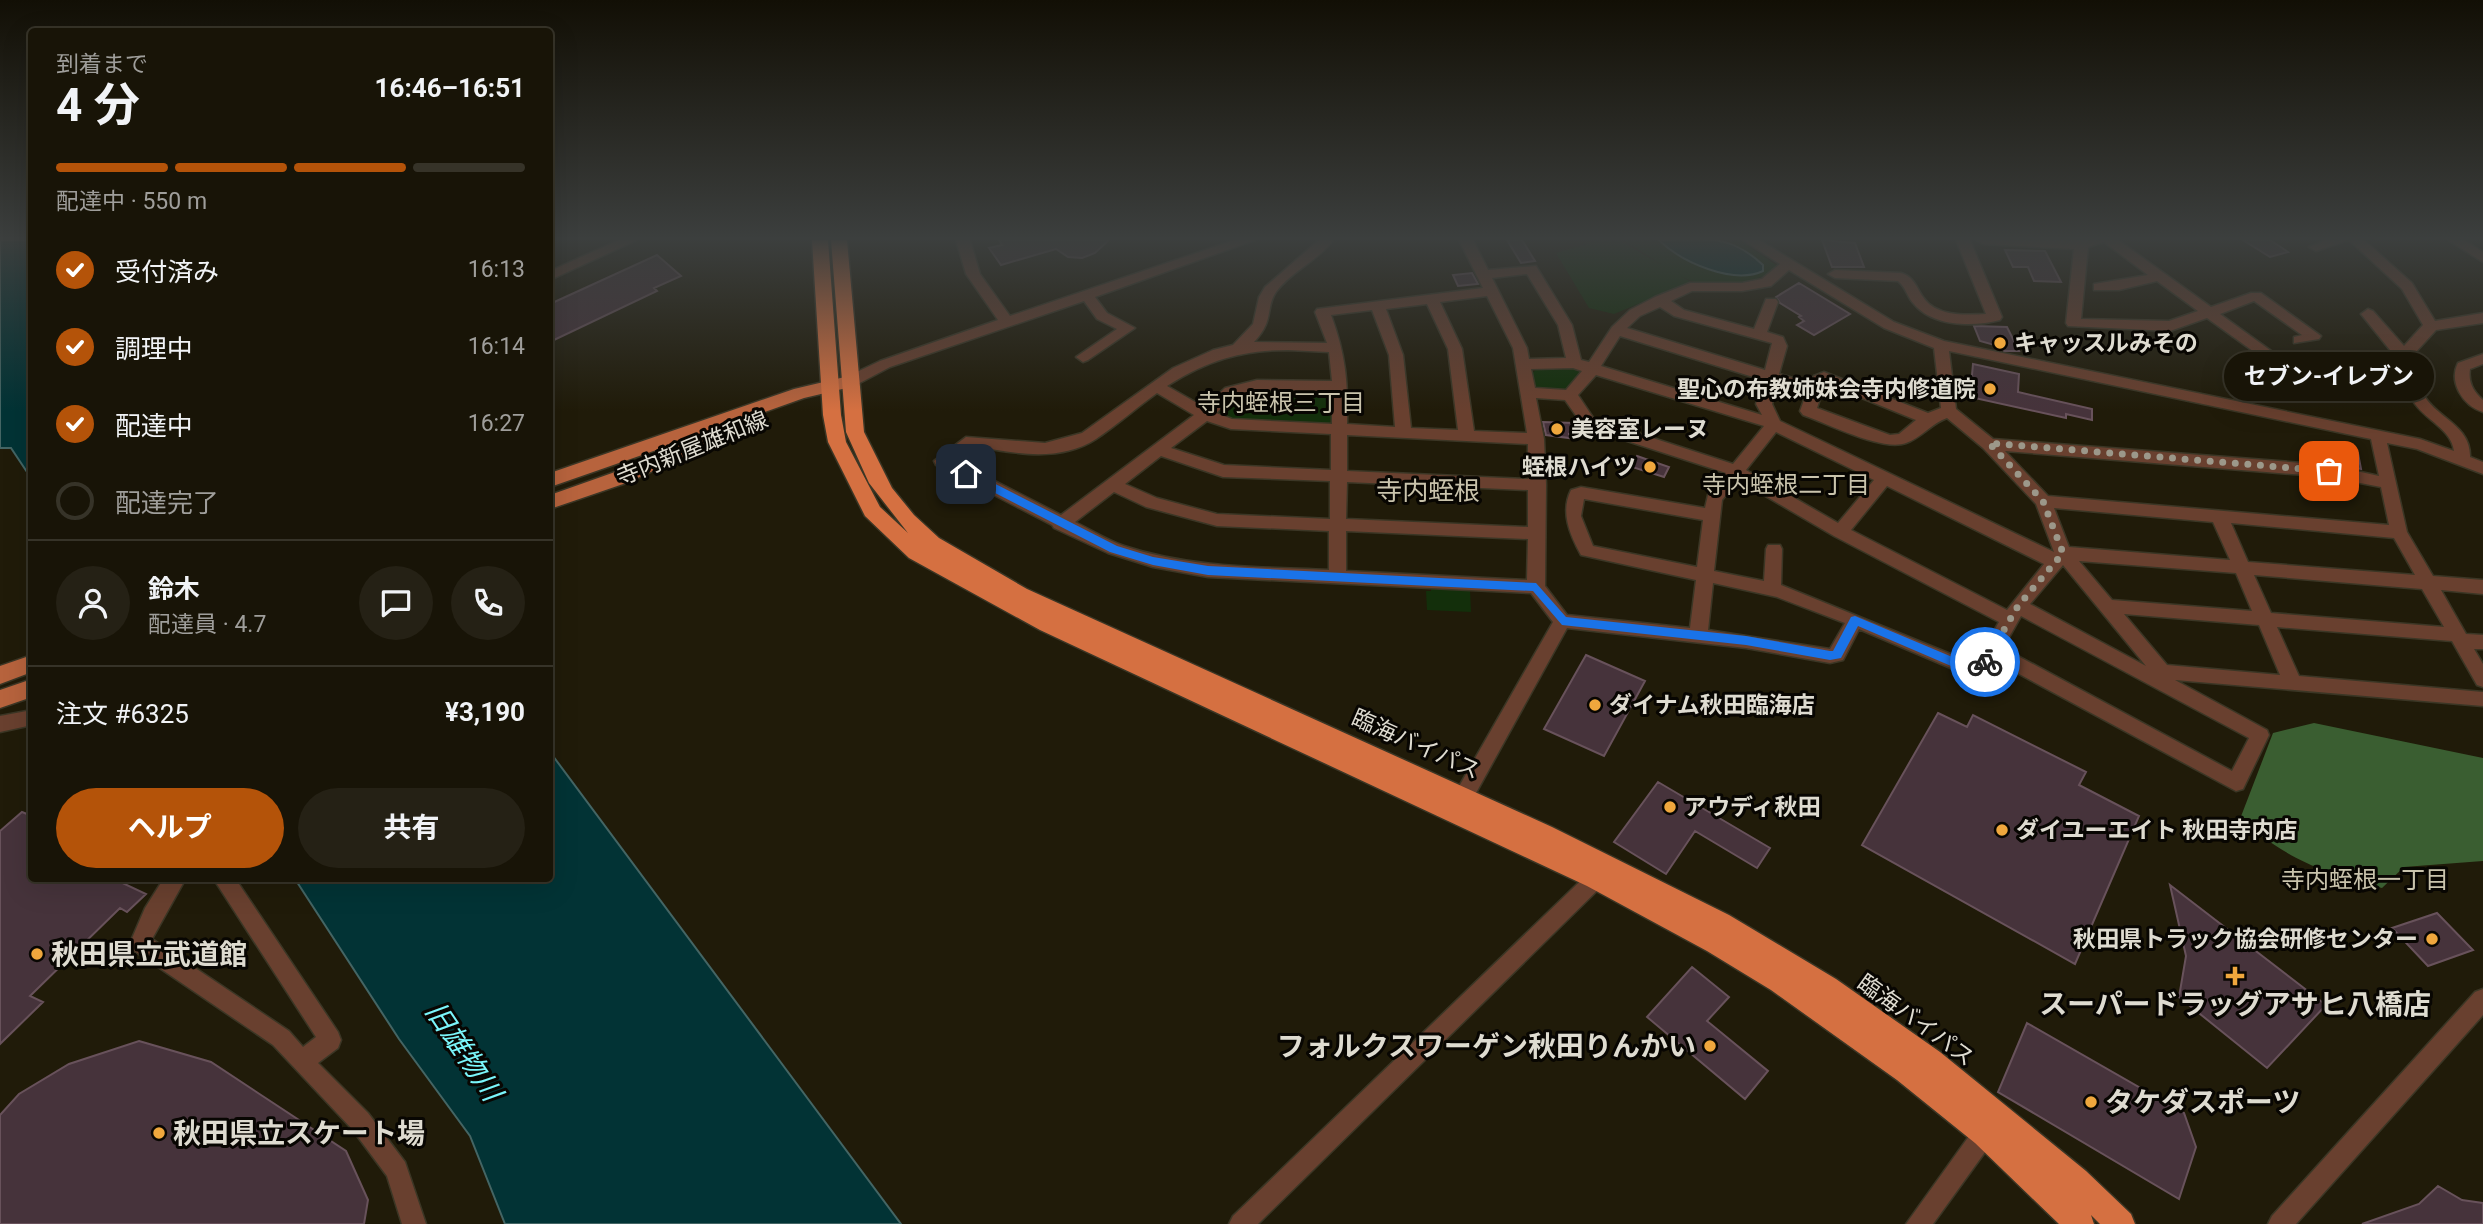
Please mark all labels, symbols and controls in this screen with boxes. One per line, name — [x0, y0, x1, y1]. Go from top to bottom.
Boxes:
text: 到着まで — [56, 51, 148, 78]
text: 16:46–16:51 — [375, 73, 525, 103]
text: 4 分 — [56, 78, 140, 132]
text: 配達中 · 550 m — [56, 188, 207, 215]
icon: check — [56, 251, 94, 289]
text: 16:13 — [468, 256, 525, 283]
text: 受付済み — [115, 257, 219, 287]
icon: check — [56, 328, 94, 366]
place label: キャッスルみその — [2014, 330, 2198, 357]
text: 16:14 — [468, 333, 525, 360]
text: 調理中 — [115, 334, 193, 364]
marker: キャッスルみその — [1992, 335, 2008, 351]
callout: セブン-イレブン — [2224, 352, 2434, 401]
text: セブン-イレブン — [2244, 363, 2414, 390]
place label: 聖心の布教姉妹会寺内修道院 — [1677, 376, 1976, 403]
marker: 聖心の布教姉妹会寺内修道院 — [1982, 381, 1998, 397]
district label: 寺内蛭根三丁目 — [1197, 389, 1365, 417]
icon: check — [56, 405, 94, 443]
street label: 寺内新屋雄和線 — [612, 406, 772, 491]
text: 16:27 — [468, 410, 525, 437]
text: 配達中 — [115, 411, 193, 441]
place label: 美容室レーヌ — [1571, 416, 1709, 443]
marker: 美容室レーヌ — [1549, 421, 1565, 437]
pin — [2299, 441, 2359, 501]
pin — [936, 444, 996, 504]
icon: bag — [2310, 452, 2348, 490]
place label: 蛭根ハイツ — [1521, 454, 1636, 481]
icon: home — [947, 455, 985, 493]
marker: 蛭根ハイツ — [1642, 459, 1658, 475]
district label: 寺内蛭根二丁目 — [1702, 471, 1870, 499]
district label: 寺内蛭根 — [1376, 476, 1480, 506]
text: 配達完了 — [115, 488, 219, 518]
button: person — [56, 566, 130, 640]
button: chat — [359, 566, 433, 640]
button: phone — [451, 566, 525, 640]
text: 鈴木 — [148, 574, 200, 604]
text: 配達員 · 4.7 — [148, 611, 266, 638]
courier — [1950, 627, 2020, 697]
icon: bike — [1966, 643, 2004, 681]
place label: ダイナム秋田臨海店 — [1609, 692, 1815, 719]
text: ¥3,190 — [445, 697, 525, 727]
marker: ダイナム秋田臨海店 — [1587, 697, 1603, 713]
text: 注文 #6325 — [56, 699, 189, 729]
street label: 臨海バイパス — [1347, 704, 1484, 785]
button: ヘルプ — [56, 788, 284, 868]
button: 共有 — [298, 788, 525, 868]
place label: アウディ秋田 — [1684, 794, 1820, 821]
marker: アウディ秋田 — [1662, 799, 1678, 815]
place label: ダイユーエイト 秋田寺内店 — [2016, 817, 2297, 844]
marker: ダイユーエイト 秋田寺内店 — [1994, 822, 2010, 838]
district label: 寺内蛭根一丁目 — [2281, 866, 2449, 894]
place label: 秋田県トラック協会研修センター — [2073, 926, 2418, 953]
marker: 秋田県トラック協会研修センター — [2424, 931, 2440, 947]
place label: 秋田県立武道館 — [51, 938, 247, 971]
marker: 秋田県立武道館 — [29, 946, 45, 962]
marker: スーパードラッグアサヒ八橋店 — [2227, 968, 2243, 984]
street label: 臨海バイパス — [1852, 969, 1979, 1072]
place label: スーパードラッグアサヒ八橋店 — [2039, 988, 2431, 1021]
water label: 旧雄物川 — [419, 996, 510, 1109]
place label: フォルクスワーゲン秋田りんかい — [1277, 1030, 1696, 1063]
marker: フォルクスワーゲン秋田りんかい — [1702, 1038, 1718, 1054]
place label: タケダスポーツ — [2105, 1086, 2300, 1119]
marker: タケダスポーツ — [2083, 1094, 2099, 1110]
place label: 秋田県立スケート場 — [173, 1117, 425, 1150]
marker: 秋田県立スケート場 — [151, 1125, 167, 1141]

